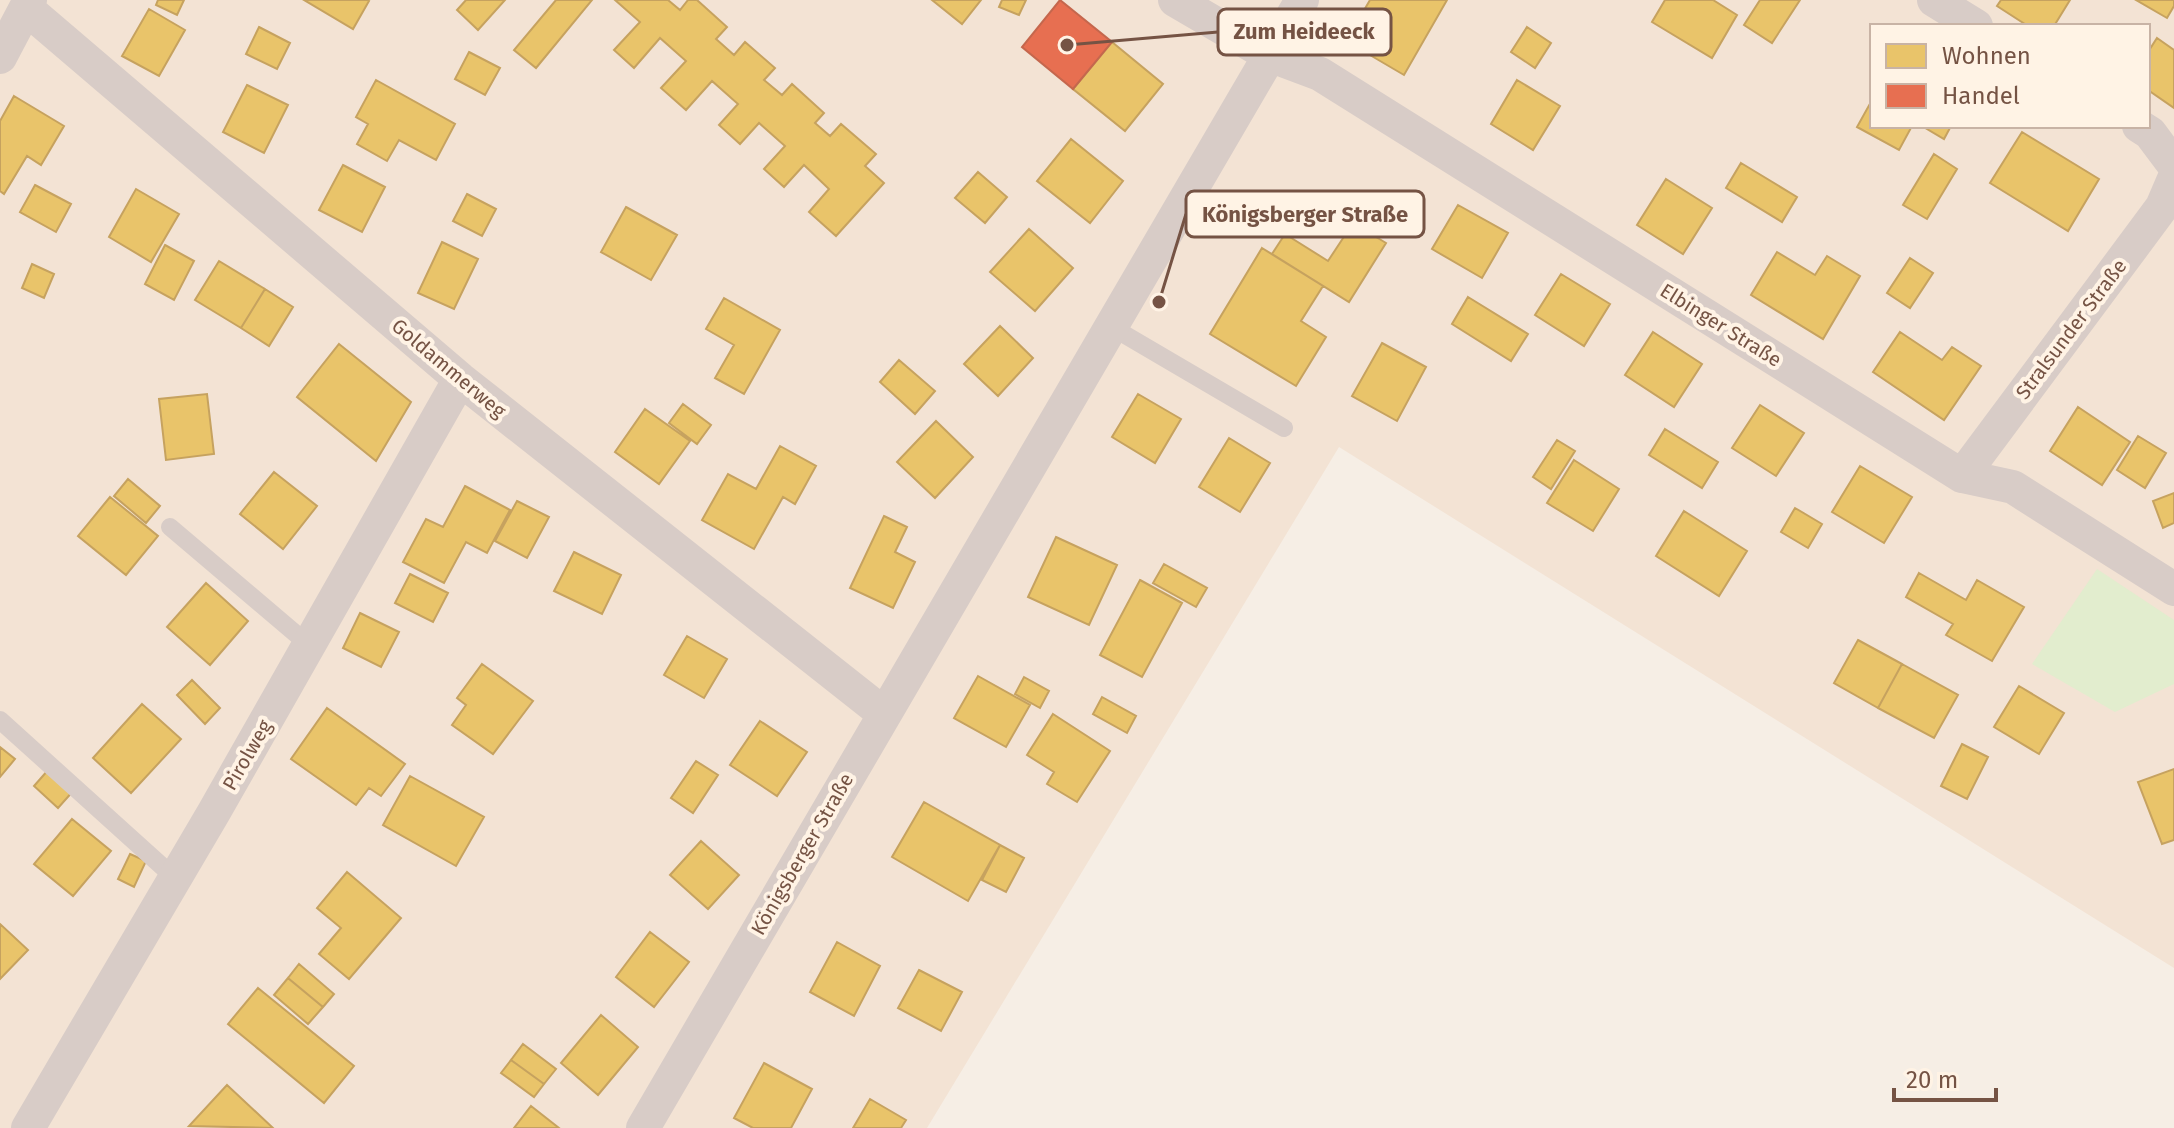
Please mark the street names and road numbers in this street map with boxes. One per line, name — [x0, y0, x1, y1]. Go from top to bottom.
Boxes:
street label: Stralsunder Straße — [2011, 254, 2131, 404]
street label: Elbinger Straße — [1656, 278, 1786, 372]
street label: Goldammerweg — [387, 313, 511, 423]
street label: Pirolweg — [217, 715, 277, 795]
street label: Königsberger Straße — [746, 769, 858, 939]

